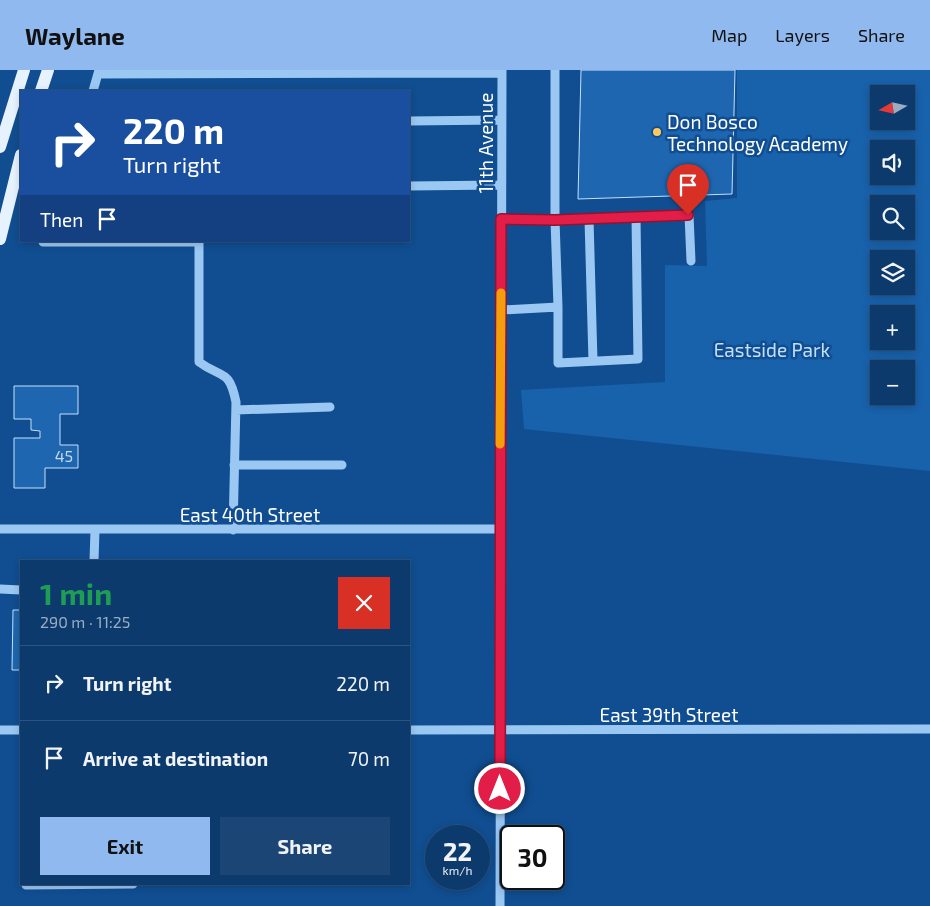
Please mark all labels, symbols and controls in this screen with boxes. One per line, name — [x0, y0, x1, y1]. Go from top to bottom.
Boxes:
text: Waylane — [25, 21, 125, 50]
text: Map — [711, 24, 747, 46]
text: Layers — [775, 24, 830, 46]
text: Share — [858, 24, 905, 46]
north arrow — [870, 85, 915, 130]
map controls — [870, 85, 915, 405]
street label: 11th Avenue — [474, 93, 497, 193]
text: 220 m — [123, 109, 224, 151]
icon: right — [40, 110, 105, 175]
place label: Don Bosco Technology Academy — [667, 110, 848, 155]
marker: Don Bosco Technology Academy — [651, 126, 663, 138]
button: sound — [870, 140, 915, 185]
text: Turn right — [123, 151, 221, 177]
pin — [667, 164, 709, 215]
icon: arrive — [674, 171, 702, 199]
button: search — [870, 195, 915, 240]
icon: arrive — [93, 205, 121, 233]
text: Then — [40, 208, 83, 231]
button: layers — [870, 250, 915, 295]
button: + — [870, 305, 915, 350]
park label: Eastside Park — [714, 338, 831, 361]
button: − — [870, 360, 915, 405]
house number: 45 — [55, 446, 73, 465]
street label: East 40th Street — [180, 503, 320, 526]
text: 1 min — [40, 575, 112, 611]
button: close — [338, 577, 390, 629]
text: 290 m · 11:25 — [40, 612, 130, 631]
icon: right — [40, 669, 68, 697]
text: Turn right — [83, 672, 171, 695]
text: 220 m — [336, 672, 390, 695]
street label: East 39th Street — [600, 703, 738, 726]
icon: arrive — [40, 744, 68, 772]
text: Arrive at destination — [83, 747, 268, 770]
text: 70 m — [348, 747, 390, 770]
position arrow — [473, 762, 525, 814]
button: Exit — [40, 817, 210, 875]
button: Share — [220, 817, 390, 875]
speed limit sign: 30 — [500, 825, 565, 890]
text: 22 — [443, 836, 472, 866]
text: km/h — [443, 863, 472, 877]

